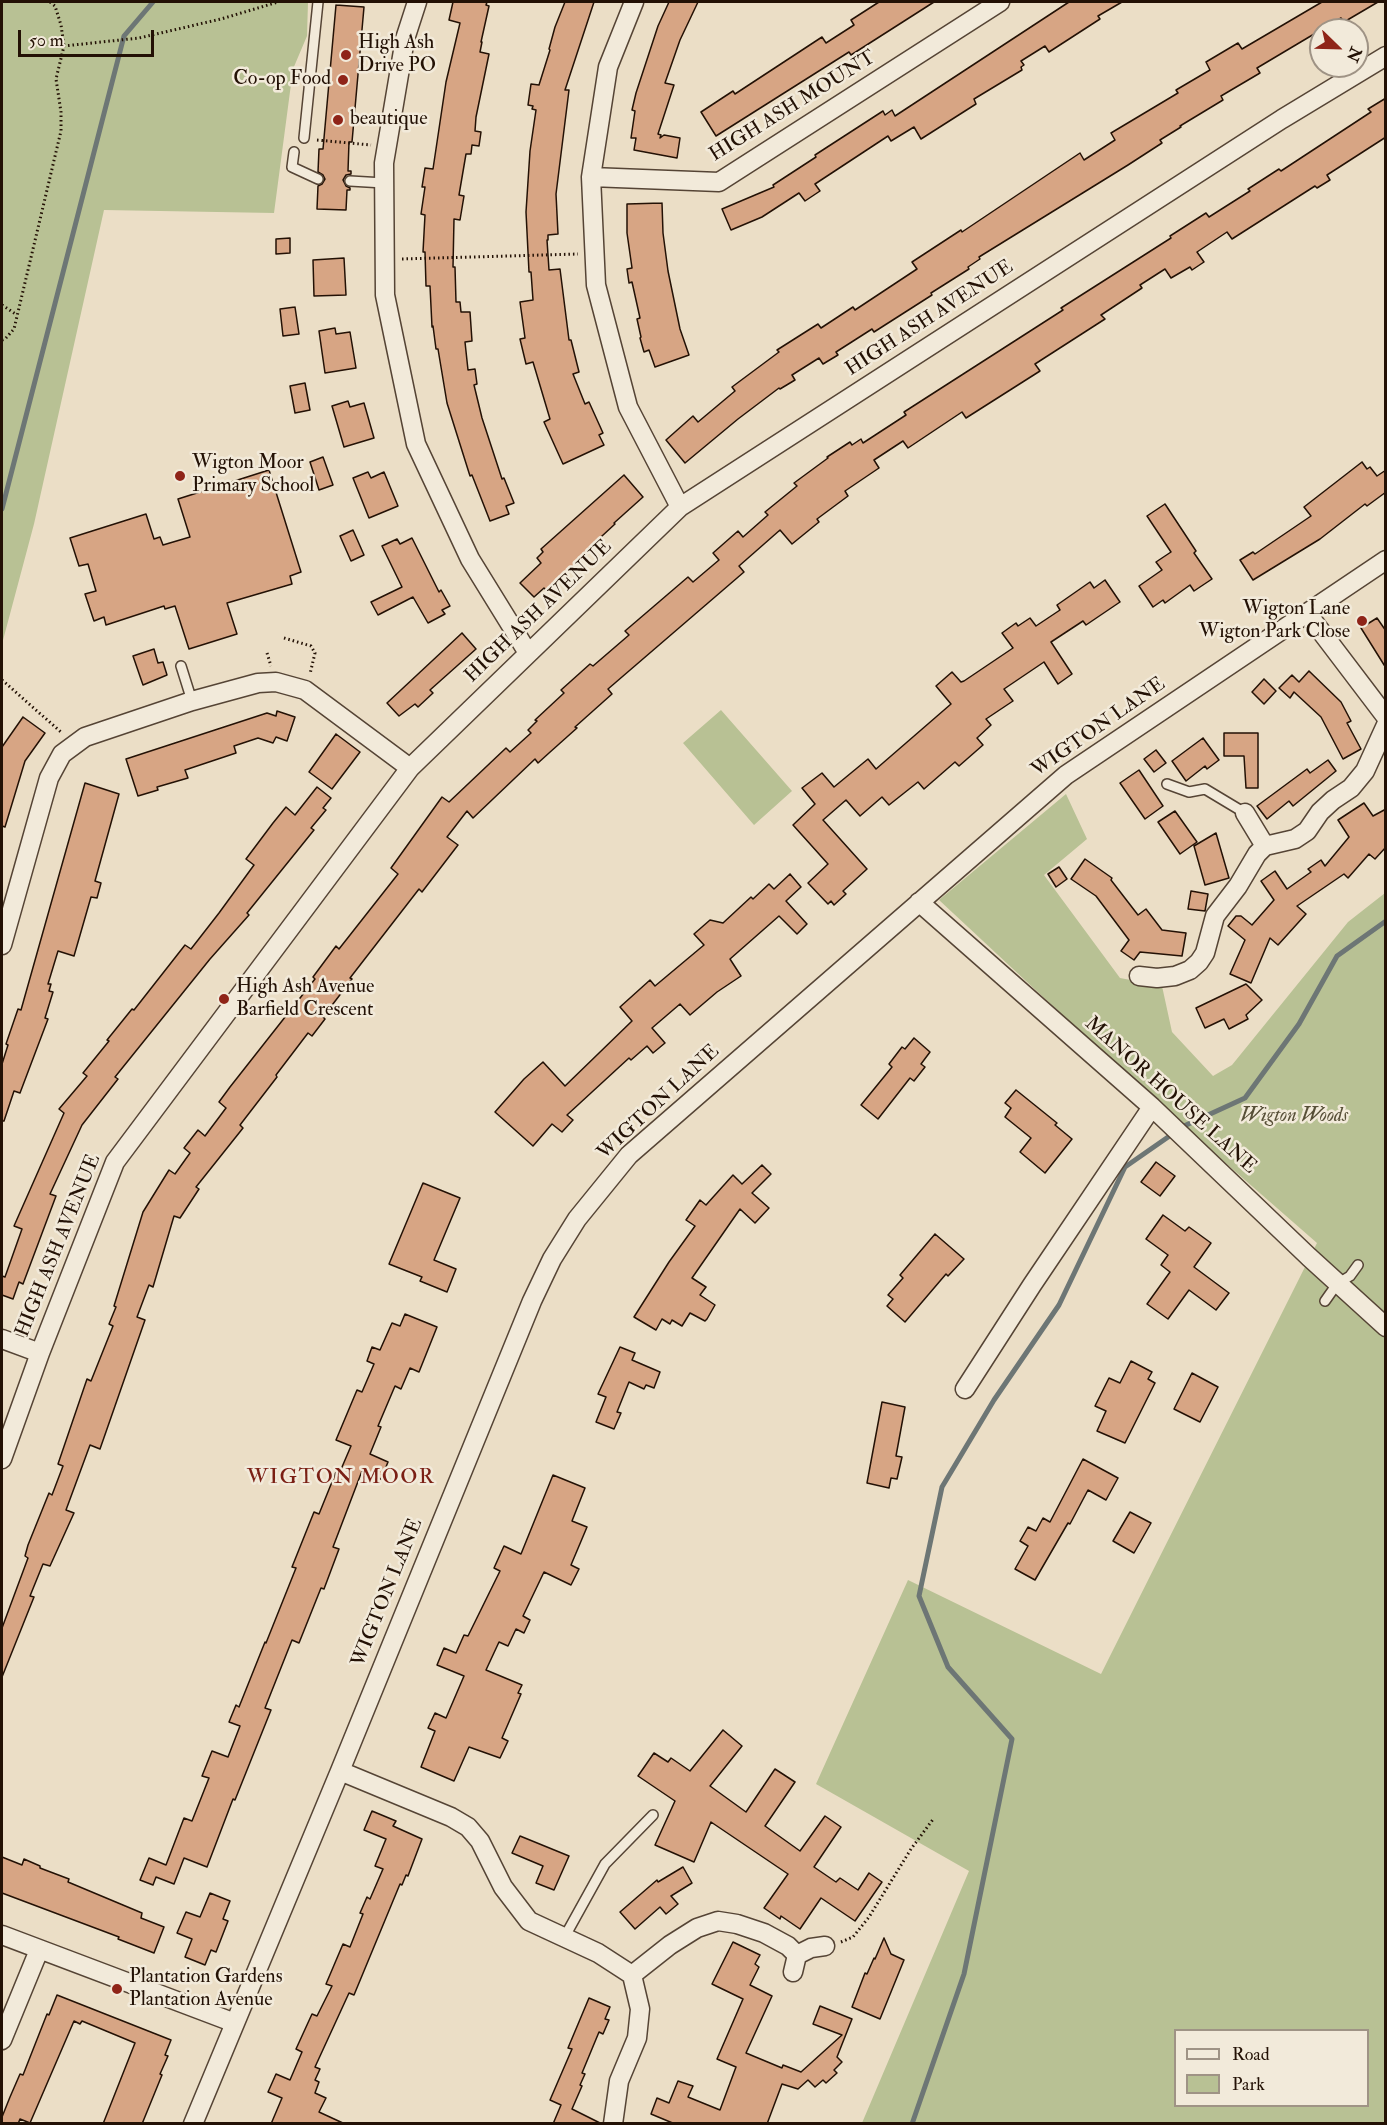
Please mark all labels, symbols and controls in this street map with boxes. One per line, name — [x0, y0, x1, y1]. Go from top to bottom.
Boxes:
scale bar — [21, 18, 158, 56]
north arrow — [1309, 18, 1369, 78]
text: 50 m — [29, 29, 64, 52]
place label: High Ash Drive PO — [358, 32, 436, 79]
text: N — [1342, 44, 1366, 65]
street label: HIGH ASH MOUNT — [706, 46, 880, 168]
marker: High Ash Drive PO — [339, 48, 353, 62]
place label: Co-op Food — [233, 68, 331, 92]
marker: Co-op Food — [336, 73, 350, 87]
place label: beautique — [350, 108, 428, 132]
marker: beautique — [331, 113, 345, 127]
street label: HIGH ASH AVENUE — [842, 256, 1018, 382]
place label: Wigton Moor Primary School — [192, 452, 314, 499]
marker: Wigton Moor Primary School — [173, 469, 187, 483]
street label: HIGH ASH AVENUE — [460, 536, 618, 688]
place label: Wigton Lane Wigton Park Close — [1199, 598, 1350, 645]
marker: Wigton Lane Wigton Park Close — [1355, 614, 1369, 628]
street label: WIGTON LANE — [1027, 673, 1171, 783]
place label: High Ash Avenue Barfield Crescent — [236, 976, 374, 1023]
marker: High Ash Avenue Barfield Crescent — [217, 992, 231, 1006]
street label: MANOR HOUSE LANE — [1079, 1012, 1261, 1180]
street label: WIGTON LANE — [593, 1040, 725, 1166]
park label: Wigton Woods — [1240, 1105, 1348, 1129]
street label: HIGH ASH AVENUE — [11, 1151, 107, 1341]
district label: WIGTON MOOR — [247, 1465, 435, 1491]
street label: WIGTON LANE — [347, 1515, 429, 1671]
place label: Plantation Gardens Plantation Avenue — [129, 1966, 283, 2013]
marker: Plantation Gardens Plantation Avenue — [110, 1982, 124, 1996]
legend — [1174, 2029, 1369, 2107]
text: Road — [1232, 2043, 1270, 2066]
text: Park — [1232, 2073, 1265, 2096]

